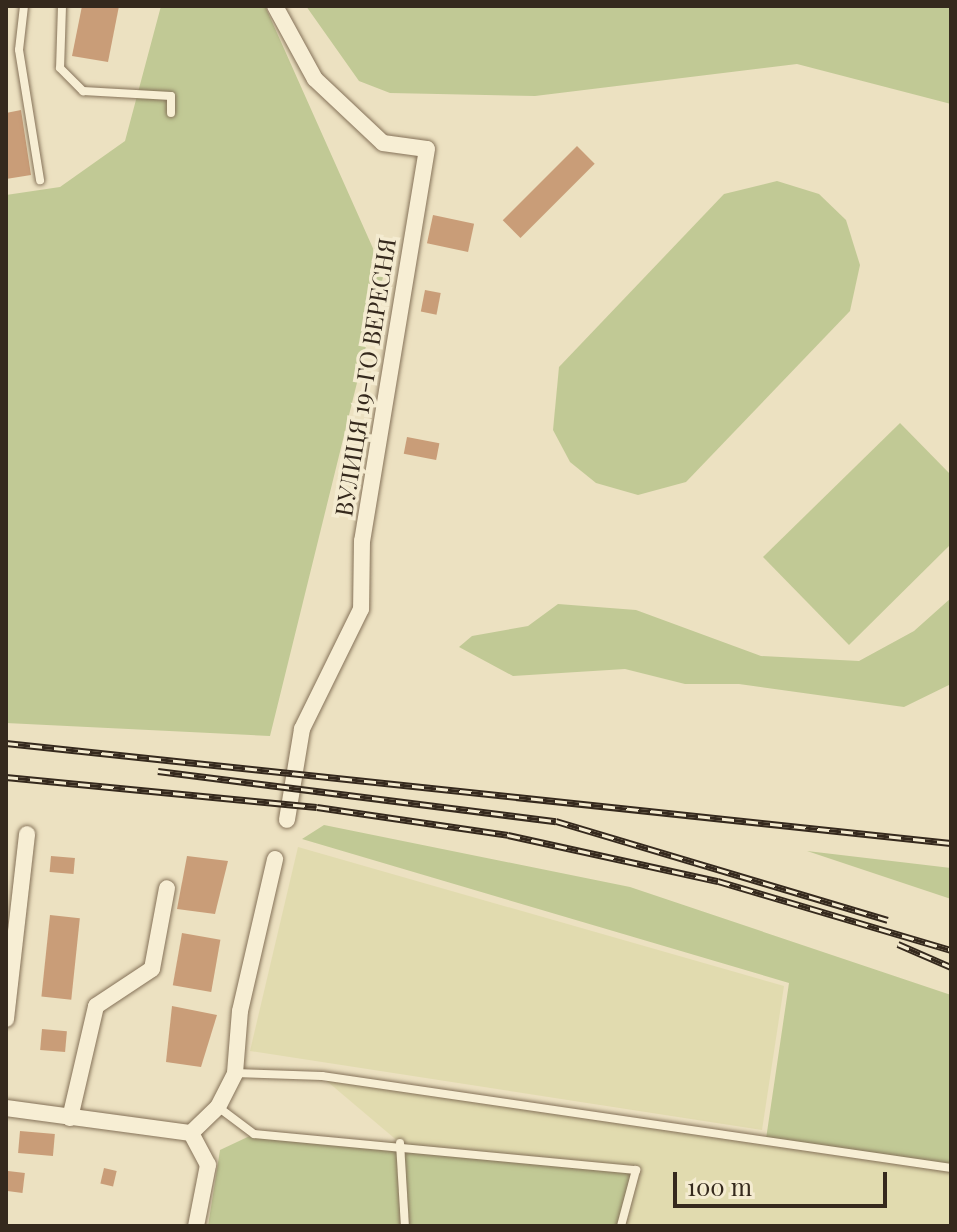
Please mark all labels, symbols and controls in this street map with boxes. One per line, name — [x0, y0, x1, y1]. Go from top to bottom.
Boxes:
street label: ВУЛИЦЯ 19-ГО ВЕРЕСНЯ — [329, 236, 401, 518]
scale bar — [677, 1156, 891, 1206]
text: 100 m — [687, 1170, 752, 1202]

